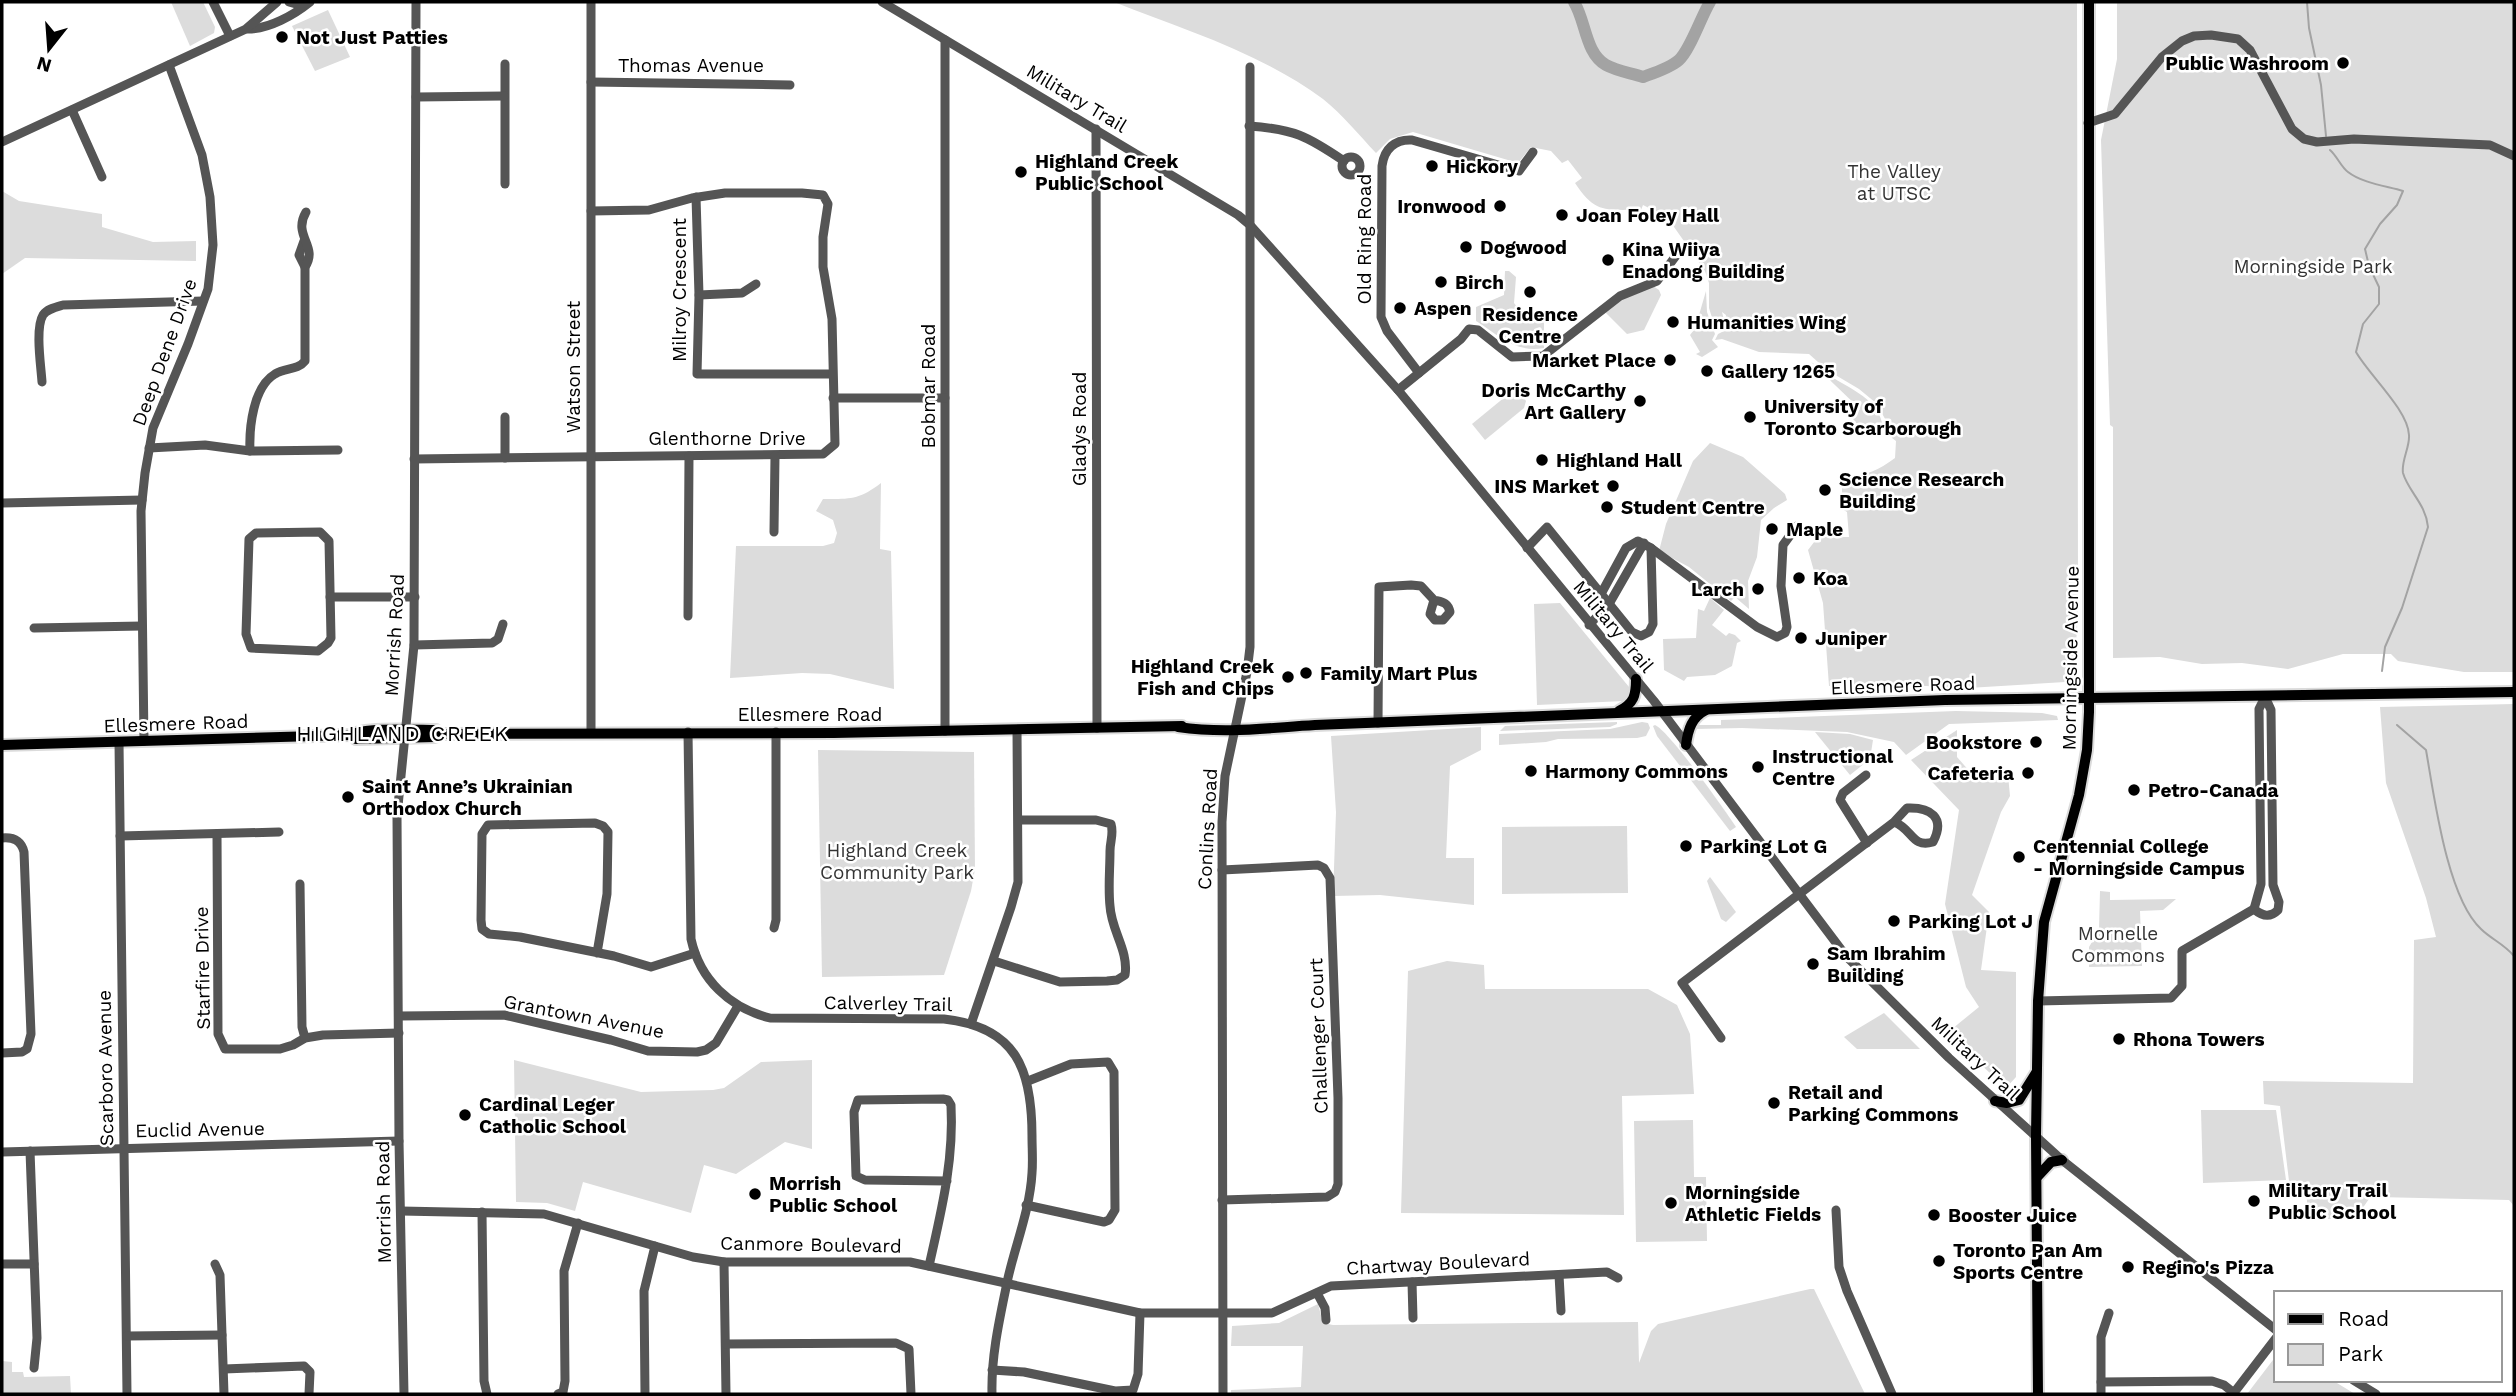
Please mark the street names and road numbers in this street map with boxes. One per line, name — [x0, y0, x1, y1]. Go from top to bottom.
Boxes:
street label: Thomas Avenue — [618, 54, 764, 77]
street label: Military Trail — [1022, 59, 1131, 138]
street label: Old Ring Road — [1353, 174, 1376, 304]
street label: Milroy Crescent — [668, 218, 691, 362]
street label: Deep Dene Drive — [127, 275, 202, 429]
street label: Watson Street — [562, 301, 585, 433]
street label: Bobmar Road — [917, 324, 940, 448]
street label: Gladys Road — [1068, 372, 1091, 486]
street label: Glenthorne Drive — [648, 427, 806, 450]
street label: Morningside Avenue — [2057, 565, 2084, 751]
street label: Morrish Road — [380, 573, 409, 697]
street label: Military Trail — [1568, 576, 1659, 677]
street label: Ellesmere Road — [1830, 671, 1976, 700]
street label: Ellesmere Road — [737, 703, 883, 726]
street label: Ellesmere Road — [103, 709, 249, 738]
street label: Conlins Road — [1193, 768, 1222, 890]
street label: Starfire Drive — [190, 906, 215, 1030]
street label: Challenger Court — [1304, 958, 1333, 1114]
street label: Scarboro Avenue — [93, 990, 118, 1146]
street label: Grantown Avenue — [502, 990, 666, 1043]
street label: Calverley Trail — [823, 991, 953, 1016]
street label: Military Trail — [1926, 1011, 2025, 1105]
street label: Euclid Avenue — [135, 1117, 265, 1142]
street label: Morrish Road — [371, 1140, 396, 1264]
street label: Canmore Boulevard — [720, 1231, 902, 1258]
street label: Chartway Boulevard — [1345, 1247, 1531, 1280]

